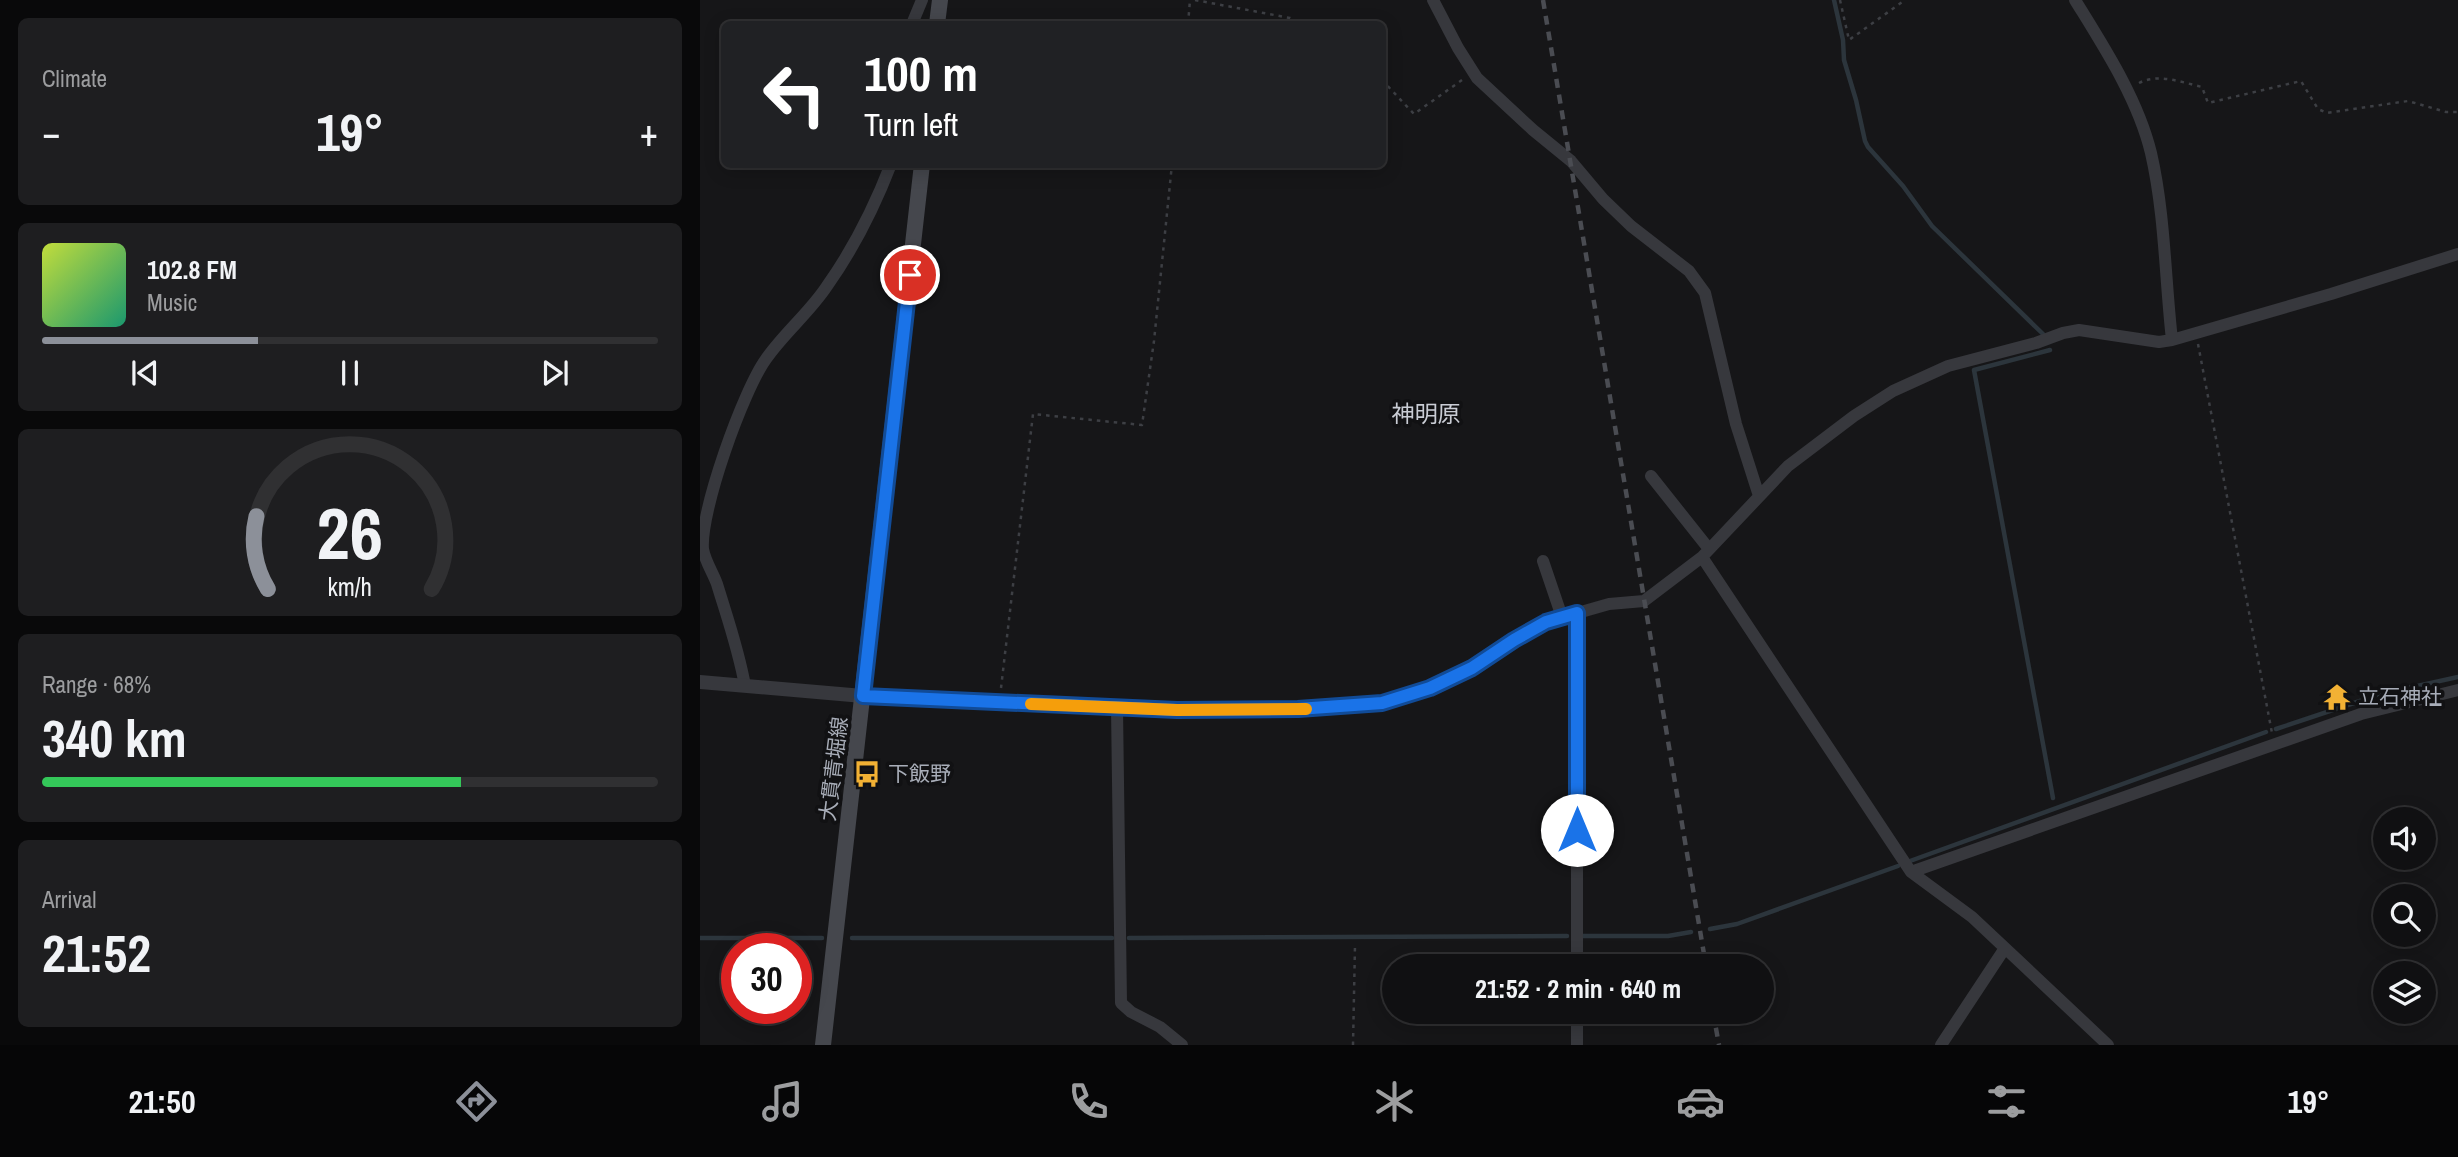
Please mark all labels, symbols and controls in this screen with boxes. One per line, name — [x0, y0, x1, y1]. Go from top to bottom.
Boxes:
text: 100 m — [864, 40, 978, 106]
icon: left — [749, 49, 840, 140]
text: Climate — [42, 63, 107, 94]
text: 19° — [316, 97, 384, 167]
text: Turn left — [864, 103, 958, 146]
text: − — [42, 107, 60, 158]
text: + — [640, 107, 658, 158]
pin — [880, 245, 940, 305]
text: 102.8 FM — [147, 252, 237, 287]
icon: arrive — [891, 256, 929, 294]
text: Music — [147, 287, 197, 318]
icon: previous — [126, 354, 164, 392]
icon: pause — [331, 354, 369, 392]
icon: next — [536, 354, 574, 392]
district label: 神明原 — [1392, 398, 1461, 429]
text: 26 — [317, 484, 383, 582]
text: km/h — [328, 569, 372, 603]
text: Range · 68% — [42, 669, 151, 700]
temple icon: 立石神社 — [2322, 682, 2352, 712]
place label: 立石神社 — [2358, 682, 2442, 711]
text: 340 km — [42, 703, 187, 773]
street label: 大貫青堀線 — [813, 715, 854, 823]
bus stop icon: 下飯野 — [852, 759, 882, 789]
place label: 下飯野 — [888, 759, 951, 788]
position arrow — [1540, 793, 1614, 867]
map controls — [2373, 807, 2436, 1024]
button: sound — [2373, 807, 2436, 870]
text: Arrival — [42, 884, 97, 915]
button: search — [2373, 884, 2436, 947]
text: 21:52 — [42, 918, 151, 988]
speed limit sign: 30 — [721, 933, 812, 1024]
button: layers — [2373, 961, 2436, 1024]
text: 21:52 · 2 min · 640 m — [1475, 971, 1681, 1006]
icon: directions — [452, 1077, 501, 1126]
icon: music — [758, 1077, 807, 1126]
icon: phone — [1064, 1077, 1113, 1126]
icon: climate — [1370, 1077, 1419, 1126]
icon: car — [1676, 1077, 1725, 1126]
icon: filters — [1982, 1077, 2031, 1126]
text: 21:50 — [128, 1080, 196, 1123]
text: 19° — [2288, 1080, 2330, 1123]

